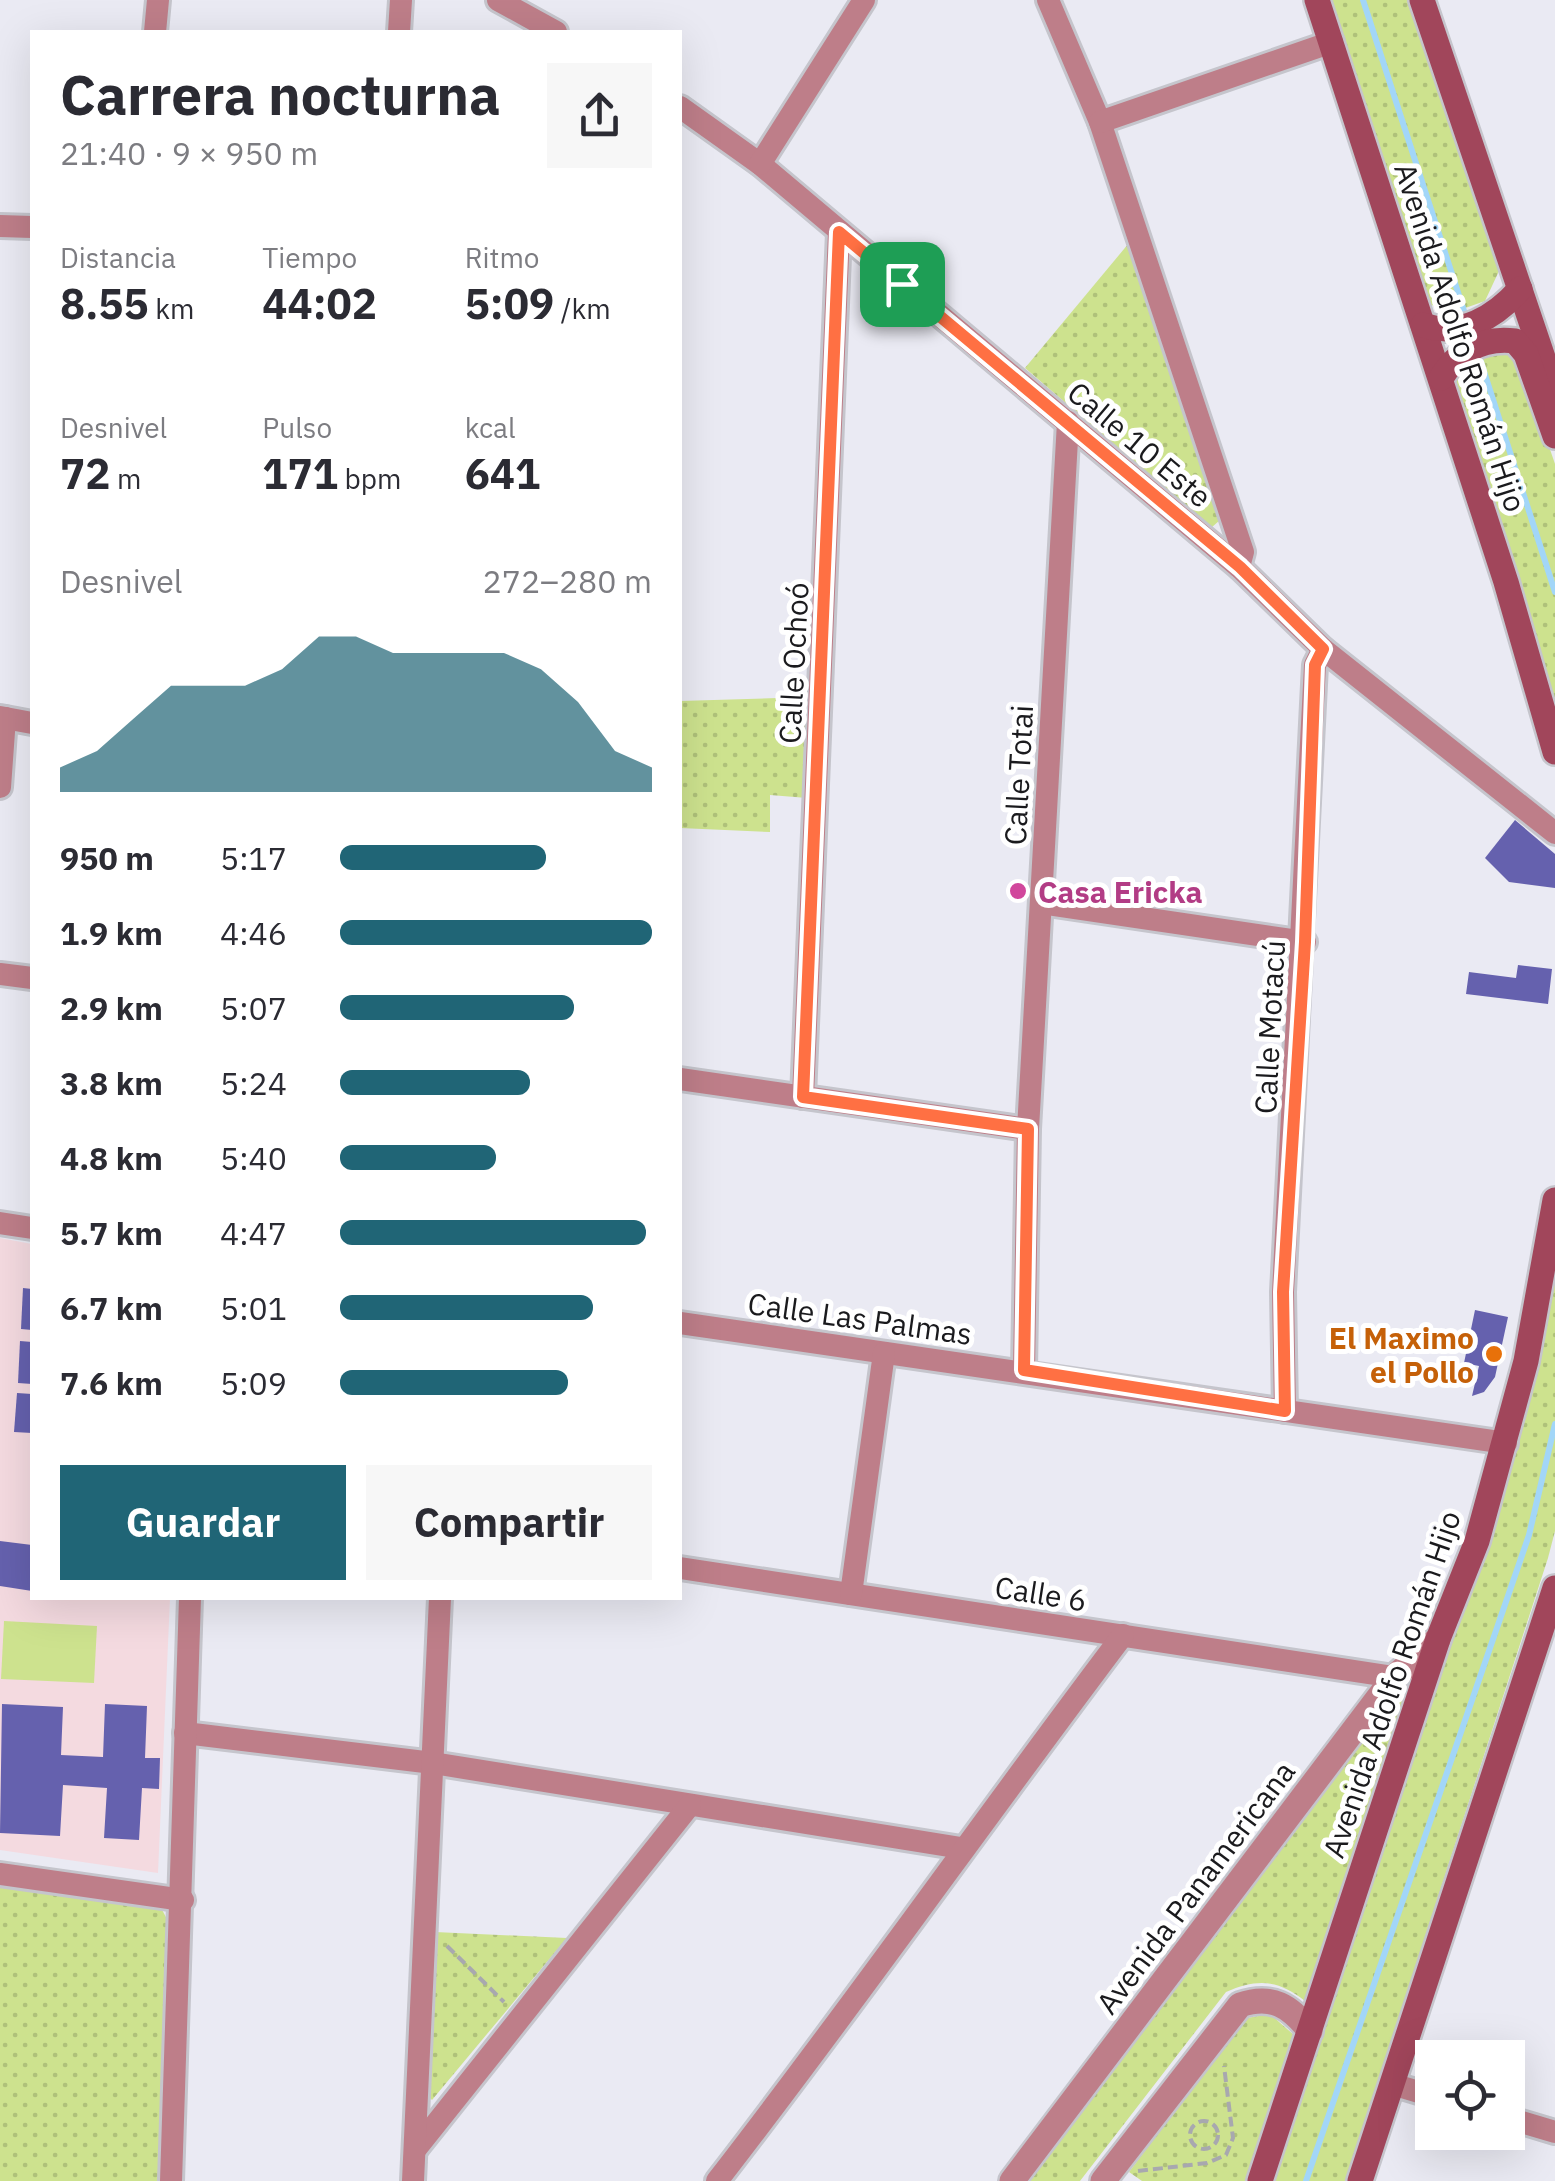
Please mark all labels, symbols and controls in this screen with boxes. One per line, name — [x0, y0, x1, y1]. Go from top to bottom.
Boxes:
text: Carrera nocturna — [60, 59, 500, 130]
button: share — [547, 63, 652, 168]
text: 21:40 · 9 × 950 m — [60, 132, 318, 174]
street label: Avenida Adolfo Román Hijo — [1386, 158, 1536, 516]
text: Distancia — [60, 239, 176, 276]
text: Tiempo — [262, 239, 357, 276]
text: Ritmo — [465, 239, 540, 276]
pin — [860, 242, 945, 327]
icon: arrive — [875, 257, 930, 312]
text: 8.55 — [60, 276, 149, 331]
text: 44:02 — [262, 276, 377, 331]
text: 5:09 — [465, 276, 554, 331]
text: km — [149, 290, 194, 327]
text: /km — [554, 290, 611, 327]
street label: Calle 10 Este — [1060, 372, 1220, 516]
text: Desnivel — [60, 409, 167, 446]
text: Pulso — [262, 409, 332, 446]
text: kcal — [465, 409, 516, 446]
text: 72 — [60, 446, 110, 501]
text: 171 — [262, 446, 338, 501]
text: 641 — [465, 446, 540, 501]
text: m — [110, 460, 141, 497]
text: bpm — [338, 460, 401, 497]
text: Desnivel — [60, 560, 183, 602]
text: 272–280 m — [482, 560, 652, 602]
street label: Calle Ochoó — [769, 581, 817, 745]
street label: Calle Totai — [995, 704, 1041, 846]
text: 950 m — [60, 837, 154, 879]
text: 5:17 — [220, 837, 287, 879]
place label: Casa Ericka — [1038, 872, 1203, 911]
marker: Casa Ericka — [1007, 880, 1029, 902]
text: 1.9 km — [60, 912, 163, 954]
text: 4:46 — [220, 912, 287, 954]
street label: Calle Motacú — [1245, 939, 1293, 1115]
text: 2.9 km — [60, 987, 163, 1029]
text: 5:07 — [220, 987, 287, 1029]
text: 3.8 km — [60, 1062, 163, 1104]
text: 5:24 — [220, 1062, 287, 1104]
text: 4.8 km — [60, 1137, 163, 1179]
text: 5:40 — [220, 1137, 287, 1179]
text: 5.7 km — [60, 1212, 163, 1254]
text: 4:47 — [220, 1212, 287, 1254]
street label: Calle Las Palmas — [745, 1283, 975, 1353]
text: 6.7 km — [60, 1287, 163, 1329]
text: 5:01 — [220, 1287, 287, 1329]
place label: El Maximo el Pollo — [1329, 1318, 1474, 1391]
marker: El Maximo el Pollo — [1483, 1343, 1505, 1365]
text: 7.6 km — [60, 1362, 163, 1404]
text: 5:09 — [220, 1362, 287, 1404]
button: Guardar — [60, 1465, 346, 1580]
button: Compartir — [366, 1465, 652, 1580]
street label: Avenida Adolfo Román Hijo — [1313, 1505, 1469, 1863]
street label: Calle 6 — [992, 1567, 1090, 1619]
street label: Avenida Panamericana — [1087, 1753, 1303, 2021]
map controls — [1415, 2040, 1525, 2150]
button: locate — [1415, 2040, 1525, 2150]

